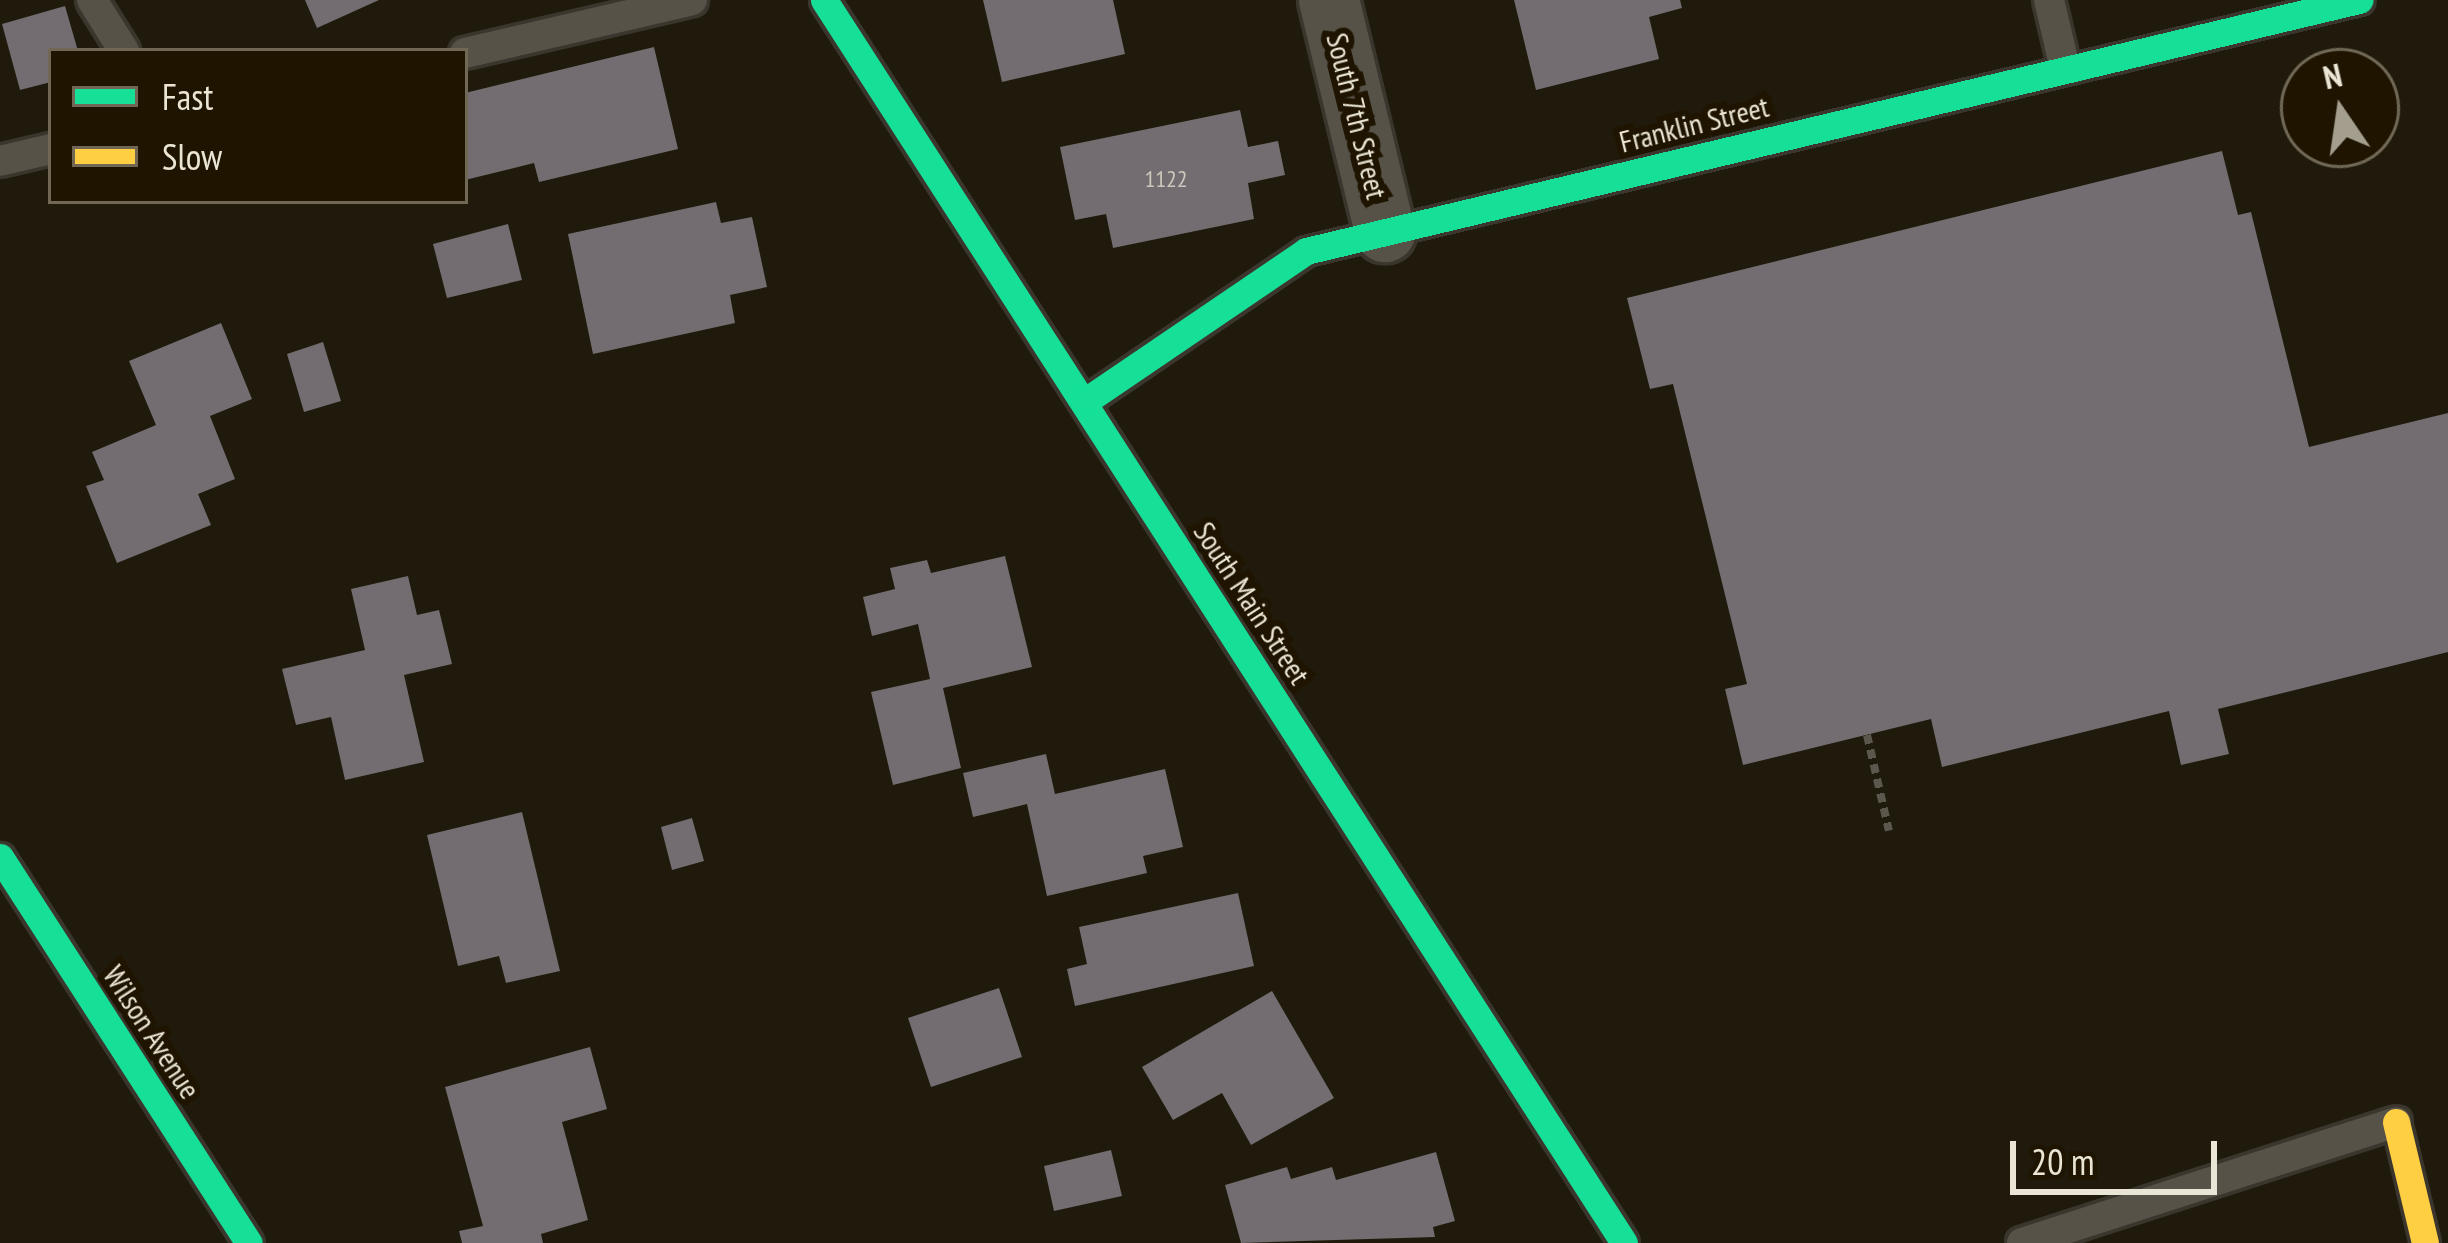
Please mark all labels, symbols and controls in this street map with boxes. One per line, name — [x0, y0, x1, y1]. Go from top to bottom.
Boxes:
street label: South 7th Street — [1319, 29, 1395, 203]
legend — [48, 48, 468, 204]
north arrow — [2280, 48, 2400, 168]
text: N — [2319, 52, 2346, 98]
text: Fast — [162, 73, 213, 120]
street label: Franklin Street — [1616, 88, 1772, 160]
text: Slow — [162, 133, 222, 180]
house number: 1122 — [1144, 165, 1188, 193]
street label: South Main Street — [1186, 515, 1318, 691]
street label: Wilson Avenue — [95, 958, 209, 1106]
scale bar — [2016, 1117, 2223, 1191]
text: 20 m — [2031, 1138, 2094, 1185]

